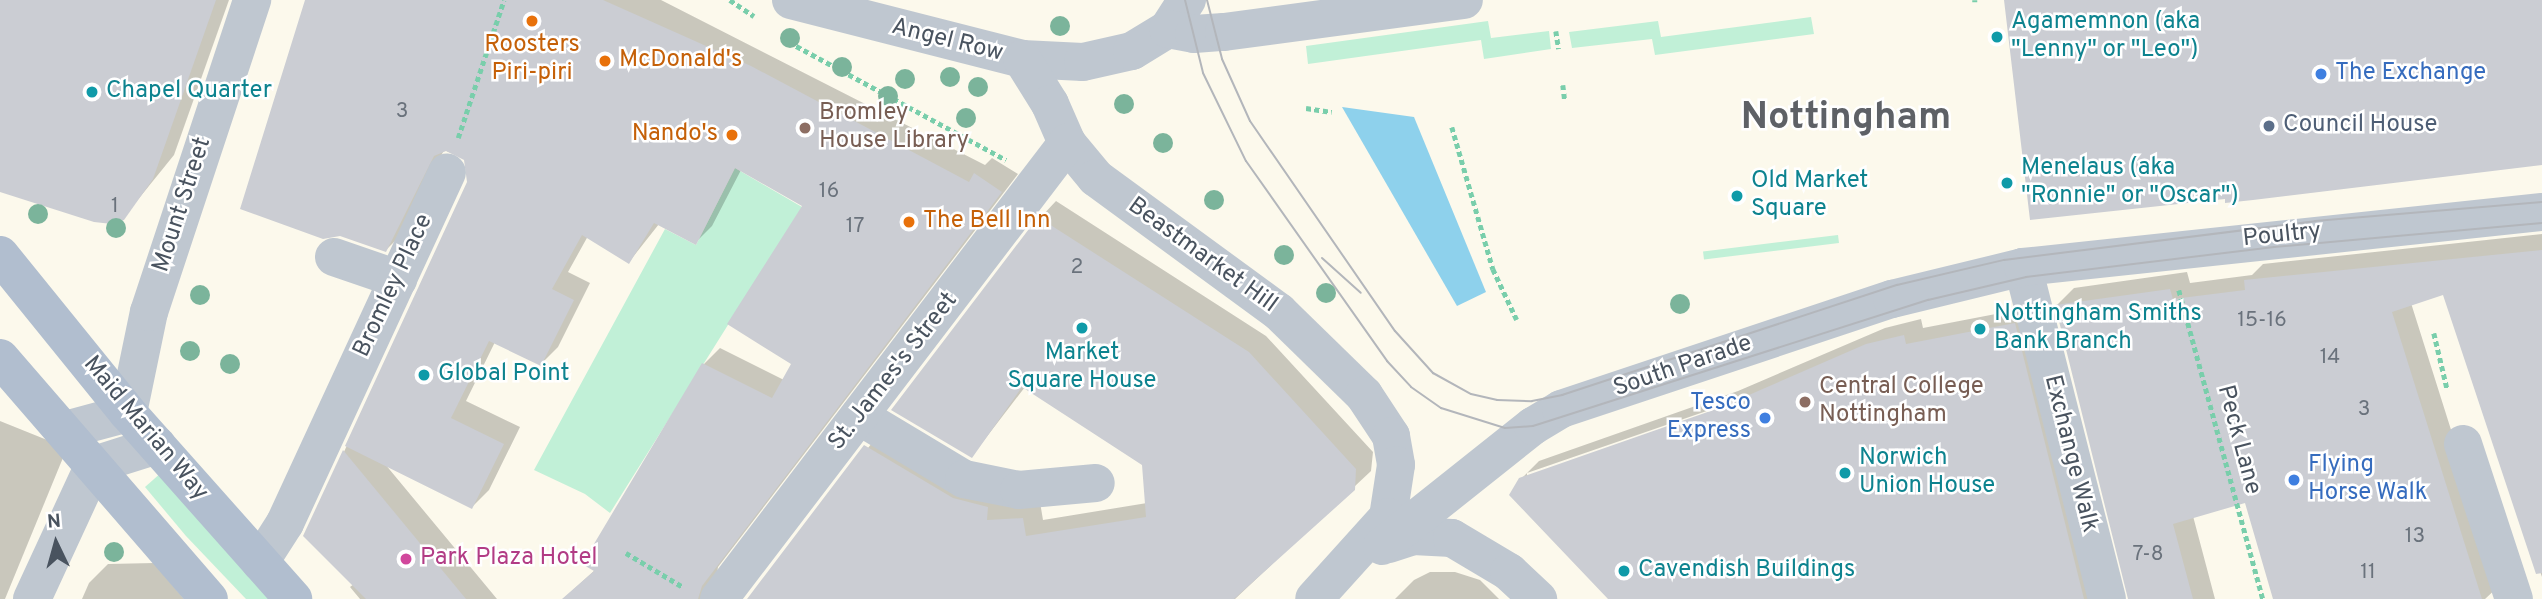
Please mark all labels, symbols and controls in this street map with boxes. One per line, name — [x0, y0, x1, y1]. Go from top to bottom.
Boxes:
place label: Agamemnon (aka "Lenny" or "Leo") — [2011, 9, 2200, 65]
marker: Roosters Piri-piri — [524, 13, 540, 29]
street label: Angel Row — [888, 13, 1006, 69]
marker: Agamemnon (aka "Lenny" or "Leo") — [1989, 29, 2005, 45]
place label: Roosters Piri-piri — [484, 32, 580, 88]
place label: McDonald's — [619, 47, 742, 75]
marker: McDonald's — [597, 53, 613, 69]
place label: The Exchange — [2335, 60, 2486, 88]
marker: The Exchange — [2313, 66, 2329, 82]
place label: Chapel Quarter — [106, 78, 272, 106]
marker: Chapel Quarter — [84, 84, 100, 100]
district label: Nottingham — [1741, 96, 1951, 142]
house number: 3 — [396, 99, 408, 125]
place label: Bromley House Library — [819, 100, 969, 156]
place label: Council House — [2283, 112, 2437, 140]
marker: Council House — [2261, 118, 2277, 134]
marker: Bromley House Library — [797, 120, 813, 136]
place label: Nando's — [632, 121, 718, 149]
marker: Nando's — [724, 127, 740, 143]
street label: Mount Street — [148, 134, 218, 276]
place label: Menelaus (aka "Ronnie" or "Oscar") — [2021, 155, 2239, 211]
place label: Old Market Square — [1751, 168, 1868, 224]
marker: Menelaus (aka "Ronnie" or "Oscar") — [1999, 175, 2015, 191]
house number: 16 — [819, 179, 839, 205]
marker: Old Market Square — [1729, 188, 1745, 204]
street label: Beastmarket Hill — [1122, 192, 1282, 320]
house number: 1 — [111, 194, 119, 220]
place label: The Bell Inn — [923, 208, 1051, 236]
street label: Bromley Place — [348, 210, 440, 362]
house number: 17 — [846, 214, 864, 240]
marker: The Bell Inn — [901, 214, 917, 230]
street label: Poultry — [2241, 218, 2323, 254]
house number: 2 — [1071, 255, 1083, 281]
street label: St. James's Street — [823, 287, 965, 457]
place label: Nottingham Smiths Bank Branch — [1994, 301, 2202, 357]
house number: 15-16 — [2237, 308, 2287, 334]
marker: Market Square House — [1074, 320, 1090, 336]
marker: Nottingham Smiths Bank Branch — [1972, 321, 1988, 337]
street label: South Parade — [1610, 330, 1756, 404]
place label: Market Square House — [1007, 340, 1157, 396]
house number: 14 — [2320, 345, 2340, 371]
street label: Maid Marian Way — [76, 351, 214, 507]
place label: Global Point — [438, 361, 569, 389]
marker: Global Point — [416, 367, 432, 383]
street label: Exchange Walk — [2036, 372, 2104, 536]
place label: Central College Nottingham — [1819, 374, 1984, 430]
street label: Peck Lane — [2210, 382, 2266, 498]
place label: Tesco Express — [1667, 390, 1751, 446]
marker: Central College Nottingham — [1797, 394, 1813, 410]
house number: 3 — [2358, 397, 2370, 423]
marker: Tesco Express — [1757, 410, 1773, 426]
place label: Norwich Union House — [1859, 445, 1995, 501]
place label: Flying Horse Walk — [2308, 452, 2428, 508]
marker: Norwich Union House — [1837, 465, 1853, 481]
marker: Flying Horse Walk — [2286, 472, 2302, 488]
north arrow — [21, 508, 91, 578]
text: N — [46, 510, 62, 535]
house number: 13 — [2405, 524, 2425, 550]
house number: 7-8 — [2132, 542, 2164, 568]
place label: Park Plaza Hotel — [420, 545, 598, 573]
marker: Park Plaza Hotel — [398, 551, 414, 567]
place label: Cavendish Buildings — [1638, 557, 1855, 585]
house number: 11 — [2360, 560, 2376, 586]
marker: Cavendish Buildings — [1616, 563, 1632, 579]

